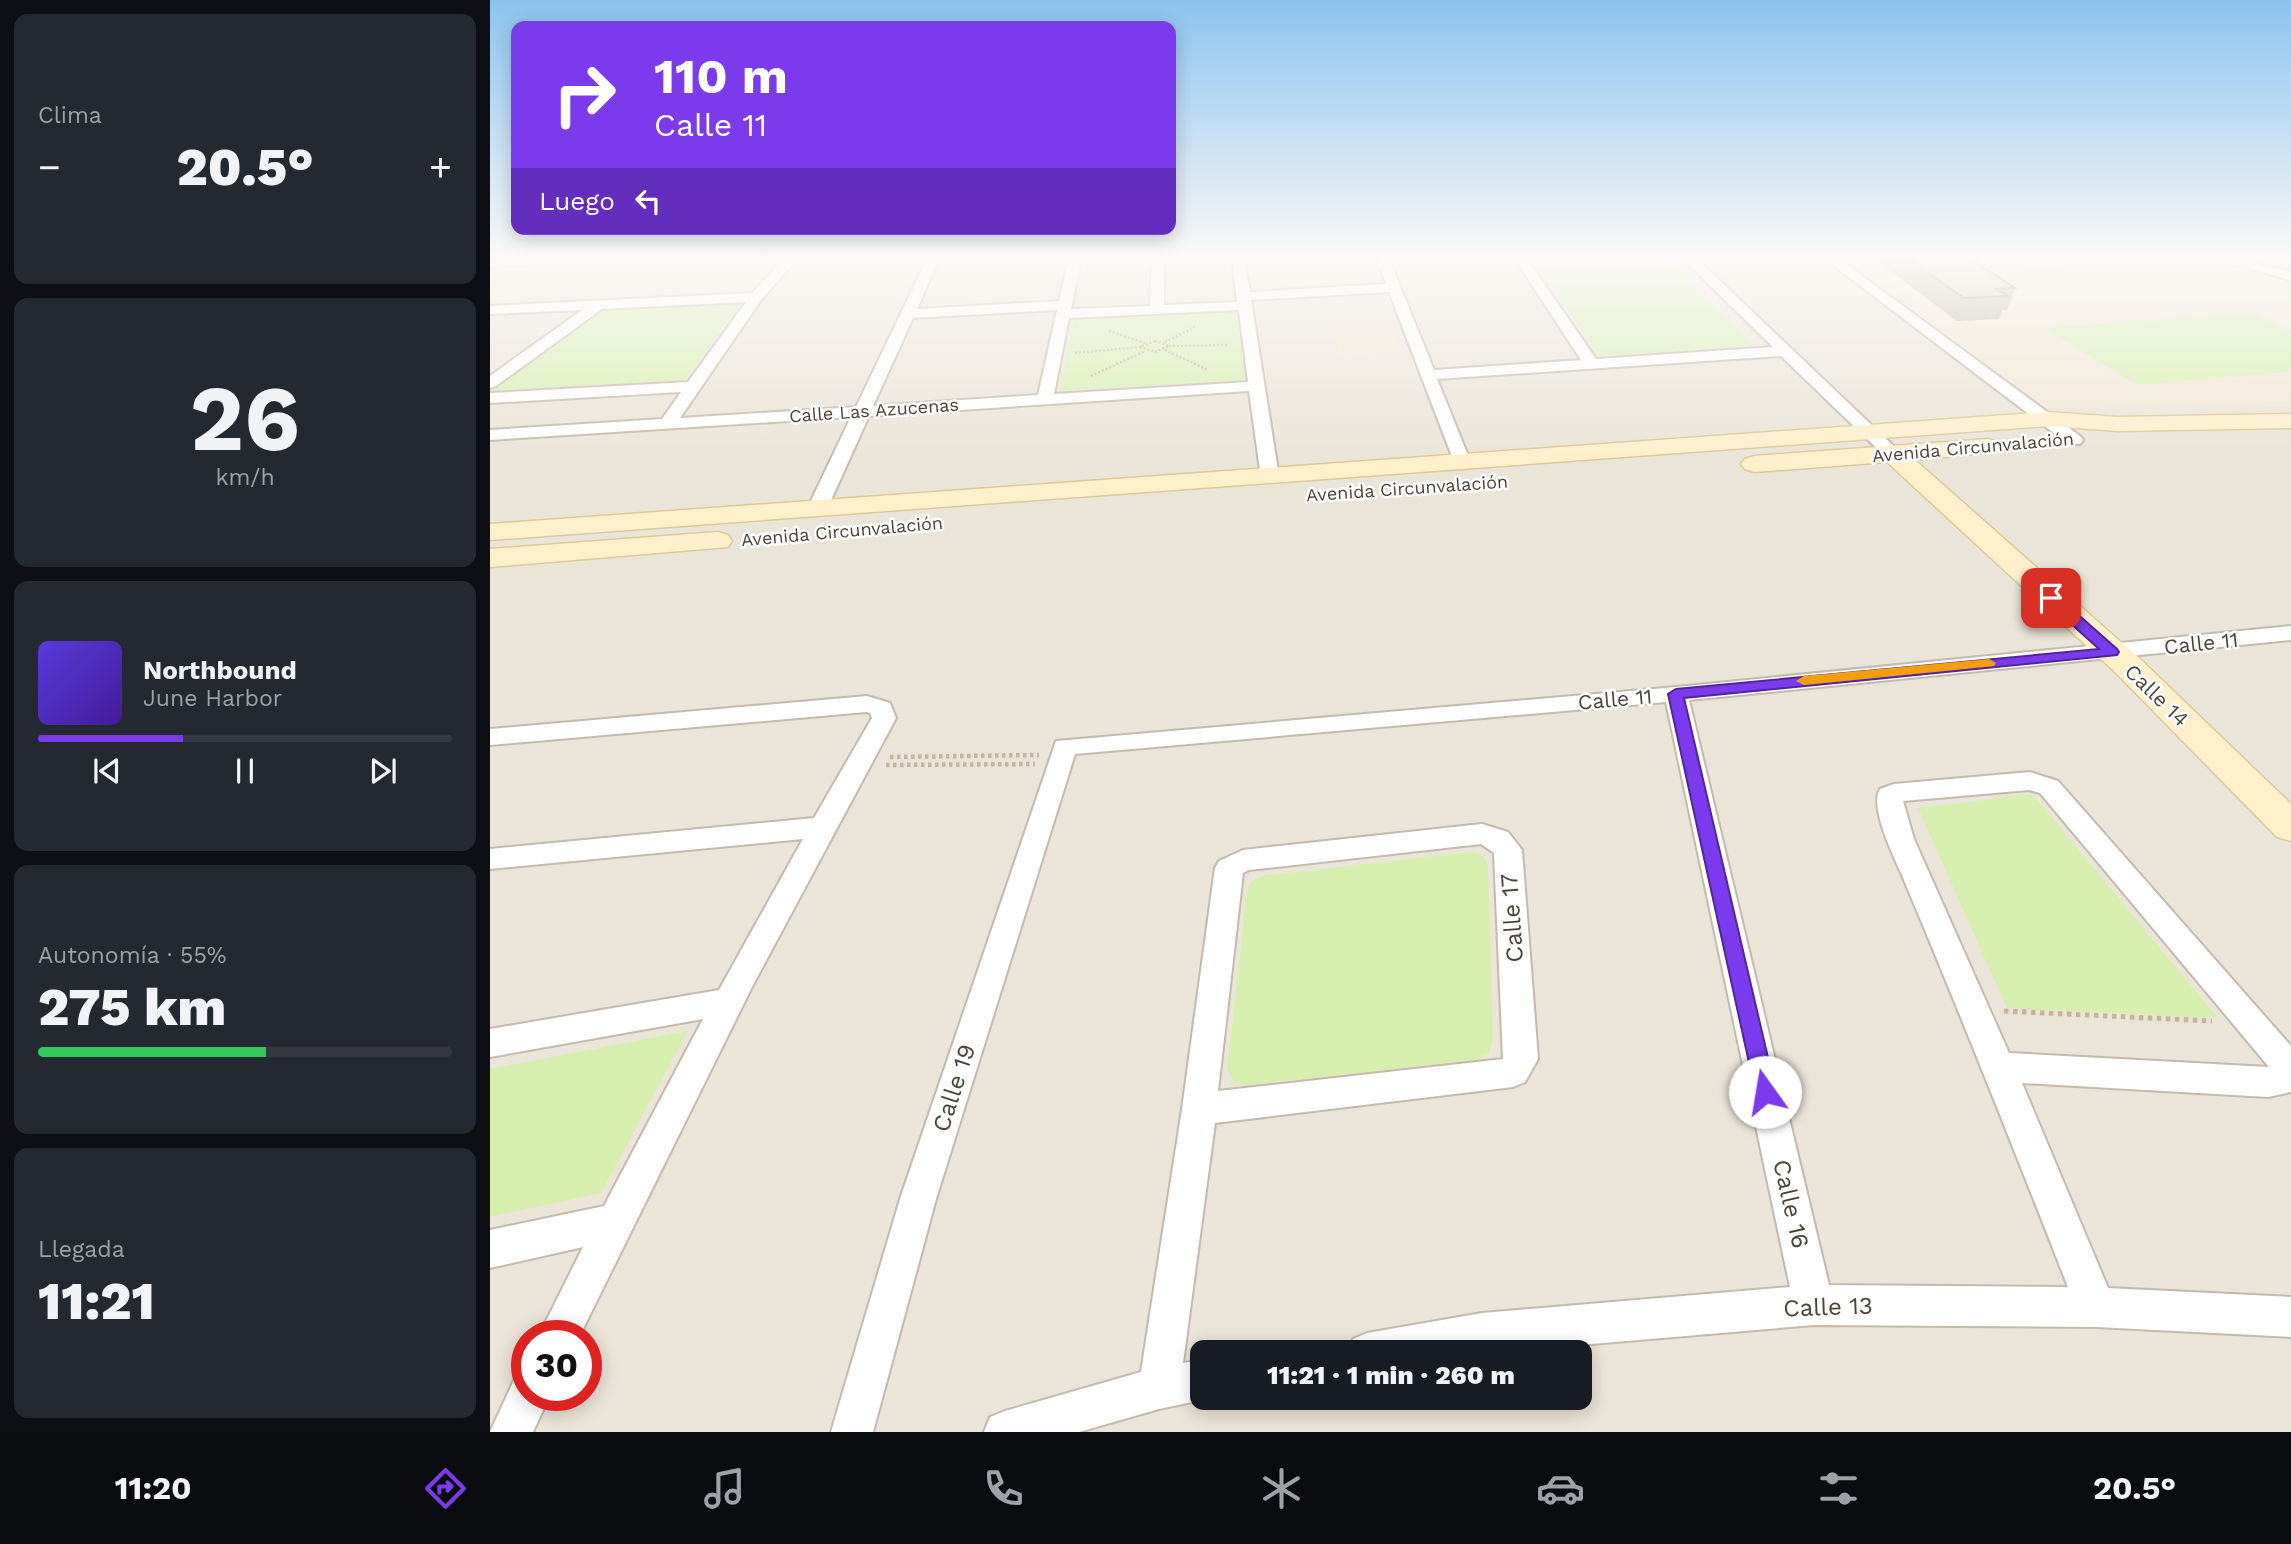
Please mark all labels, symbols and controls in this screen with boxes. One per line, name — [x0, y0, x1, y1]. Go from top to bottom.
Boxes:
text: 110 m — [654, 47, 788, 105]
icon: right — [539, 49, 630, 140]
text: Clima — [38, 102, 102, 129]
text: Calle 11 — [654, 106, 767, 144]
text: 20.5° — [176, 137, 314, 198]
text: − — [38, 145, 61, 189]
text: + — [429, 145, 452, 189]
icon: left — [629, 182, 667, 220]
text: Luego — [539, 186, 615, 216]
text: 26 — [190, 365, 300, 472]
street label: Calle Las Azucenas — [789, 394, 959, 426]
street label: Avenida Circunvalación — [1871, 428, 2075, 466]
text: km/h — [215, 464, 275, 491]
street label: Avenida Circunvalación — [1305, 470, 1509, 506]
street label: Avenida Circunvalación — [740, 512, 944, 550]
pin — [2021, 568, 2081, 628]
icon: arrive — [2032, 579, 2070, 617]
street label: Calle 11 — [2163, 627, 2239, 659]
text: Northbound — [143, 655, 297, 685]
street label: Calle 14 — [2120, 659, 2194, 731]
street label: Calle 11 — [1577, 683, 1653, 715]
text: June Harbor — [143, 685, 282, 712]
icon: previous — [88, 752, 126, 790]
icon: pause — [226, 752, 264, 790]
icon: next — [364, 752, 402, 790]
street label: Calle 17 — [1495, 873, 1529, 963]
text: Autonomía · 55% — [38, 942, 227, 969]
text: 275 km — [38, 977, 226, 1038]
street label: Calle 19 — [927, 1041, 981, 1135]
position arrow — [1728, 1055, 1802, 1129]
street label: Calle 16 — [1767, 1157, 1815, 1251]
text: Llegada — [38, 1236, 125, 1263]
text: 11:21 — [38, 1271, 155, 1332]
street label: Calle 13 — [1783, 1291, 1873, 1323]
speed limit sign: 30 — [511, 1320, 602, 1411]
text: 11:21 · 1 min · 260 m — [1267, 1360, 1515, 1390]
icon: directions — [421, 1464, 470, 1513]
icon: music — [700, 1464, 749, 1513]
icon: phone — [979, 1464, 1028, 1513]
icon: climate — [1257, 1464, 1306, 1513]
icon: car — [1536, 1464, 1585, 1513]
icon: filters — [1814, 1464, 1863, 1513]
text: 11:20 — [115, 1469, 192, 1507]
text: 20.5° — [2093, 1469, 2176, 1507]

